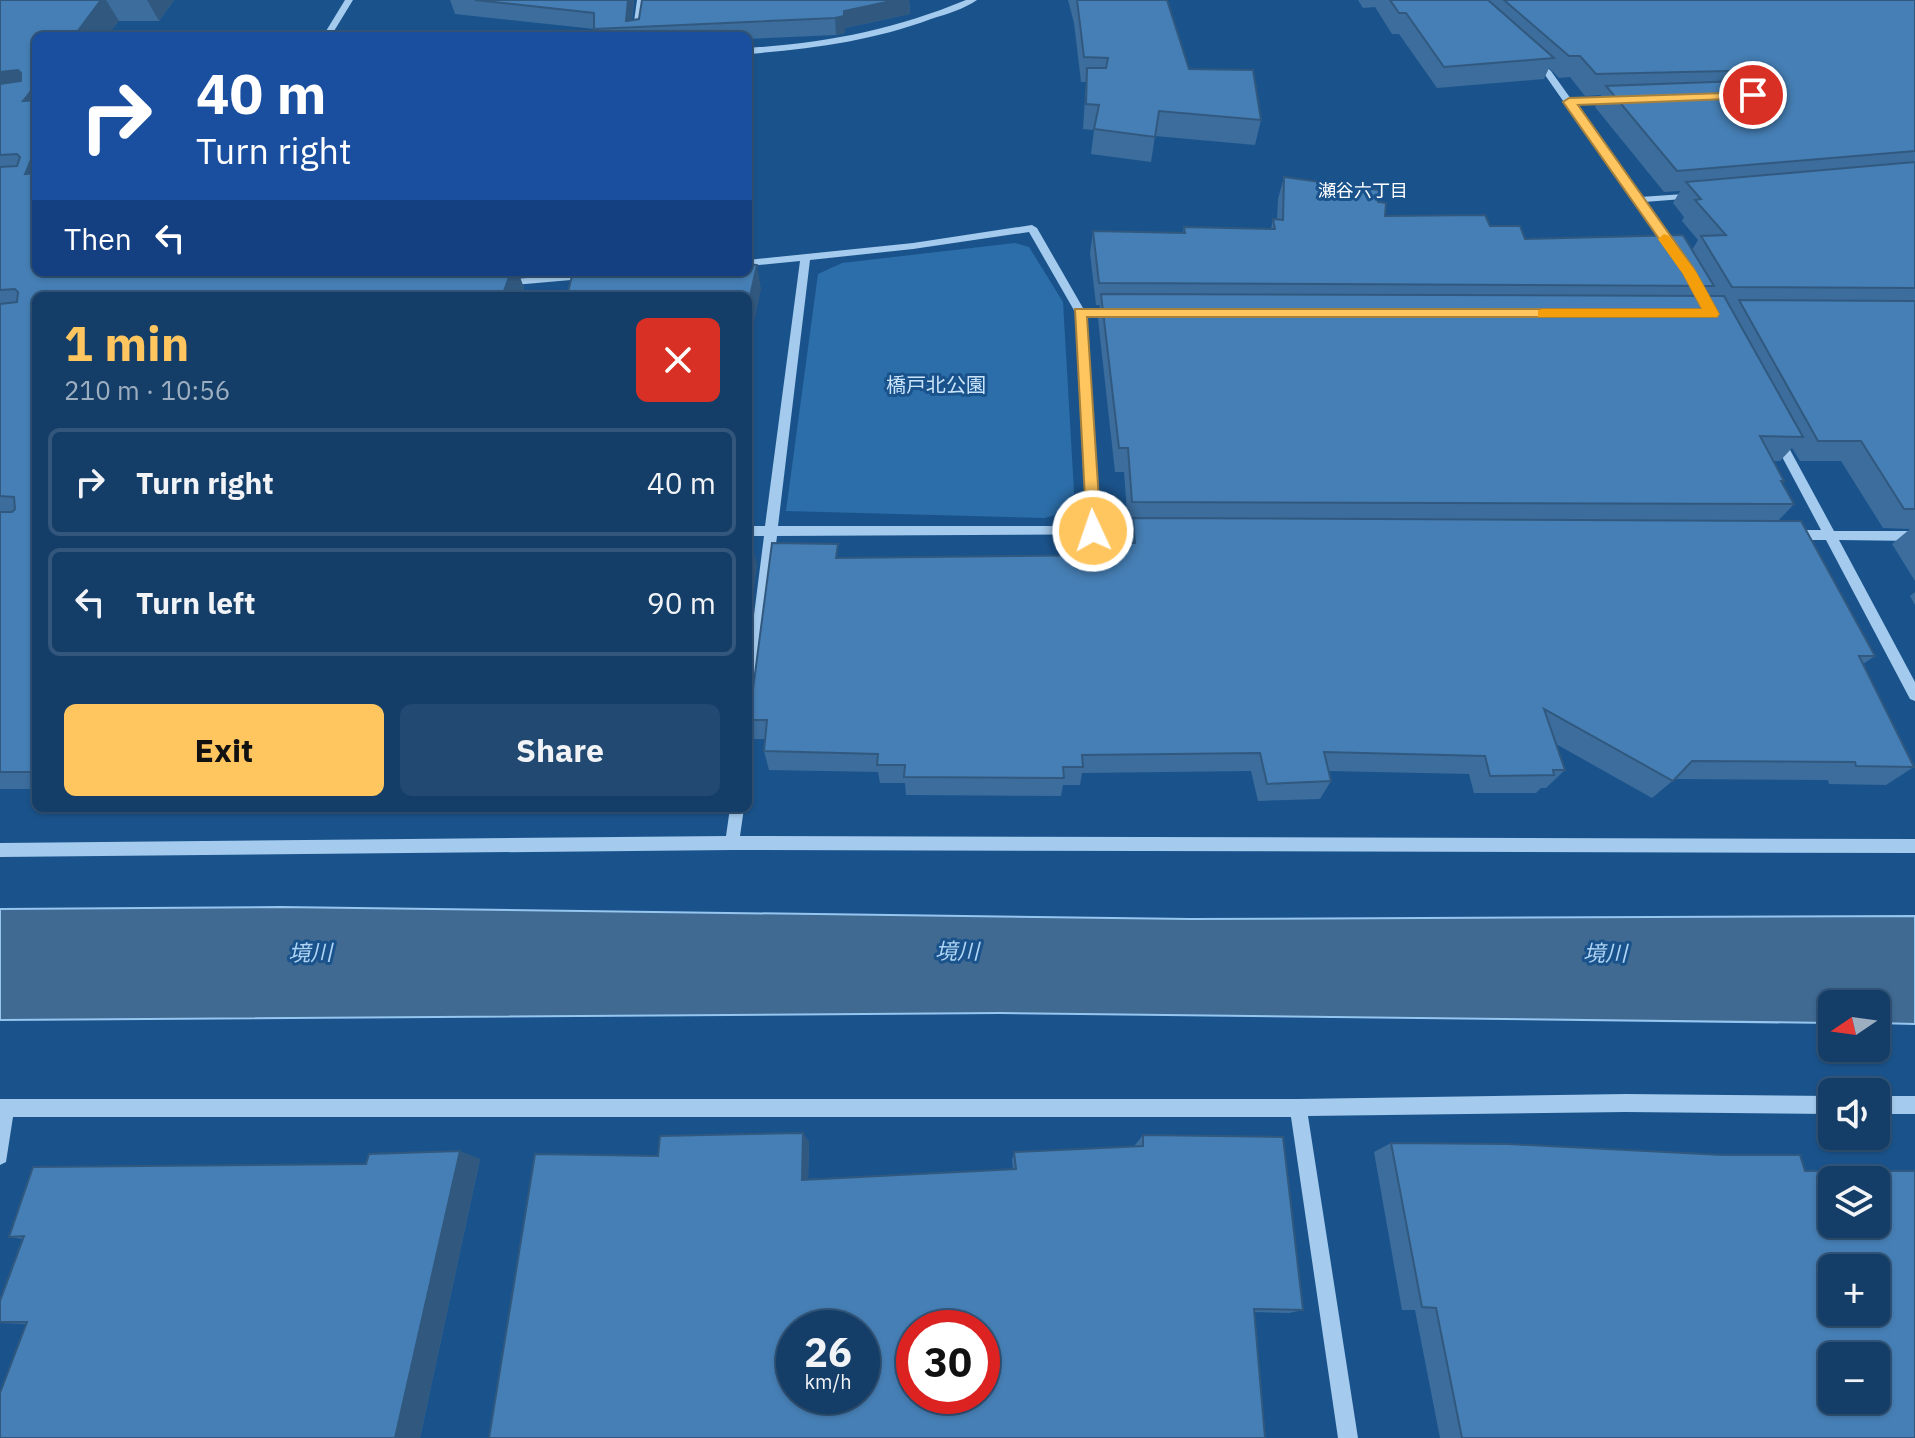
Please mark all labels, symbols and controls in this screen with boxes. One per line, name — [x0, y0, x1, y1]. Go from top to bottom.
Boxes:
text: 40 m — [196, 57, 326, 129]
pin — [1719, 61, 1787, 129]
icon: right — [64, 64, 168, 168]
icon: arrive — [1731, 73, 1775, 117]
text: Turn right — [196, 127, 352, 174]
district label: 瀬谷六丁目 — [1318, 179, 1408, 202]
icon: left — [148, 216, 192, 260]
text: Then — [64, 219, 132, 258]
text: 1 min — [64, 312, 189, 374]
button: close — [636, 318, 720, 402]
park label: 橋戸北公園 — [886, 371, 986, 398]
text: 210 m · 10:56 — [64, 373, 230, 407]
icon: right — [68, 460, 112, 504]
text: Turn right — [136, 463, 274, 502]
text: 40 m — [647, 463, 716, 502]
position arrow — [1051, 489, 1135, 573]
icon: left — [68, 580, 112, 624]
text: Turn left — [136, 583, 255, 622]
text: 90 m — [647, 583, 716, 622]
button: Exit — [64, 704, 384, 796]
button: Share — [400, 704, 720, 796]
water label: 境川 — [935, 936, 981, 965]
water label: 境川 — [288, 937, 334, 967]
water label: 境川 — [1583, 938, 1629, 967]
north arrow — [1818, 990, 1890, 1062]
map controls — [1818, 990, 1890, 1414]
button: sound — [1818, 1078, 1890, 1150]
button: layers — [1818, 1166, 1890, 1238]
button: + — [1818, 1254, 1890, 1326]
speed limit sign: 30 — [896, 1310, 1000, 1414]
text: 26 — [804, 1326, 852, 1378]
button: − — [1818, 1342, 1890, 1414]
text: km/h — [804, 1368, 852, 1395]

